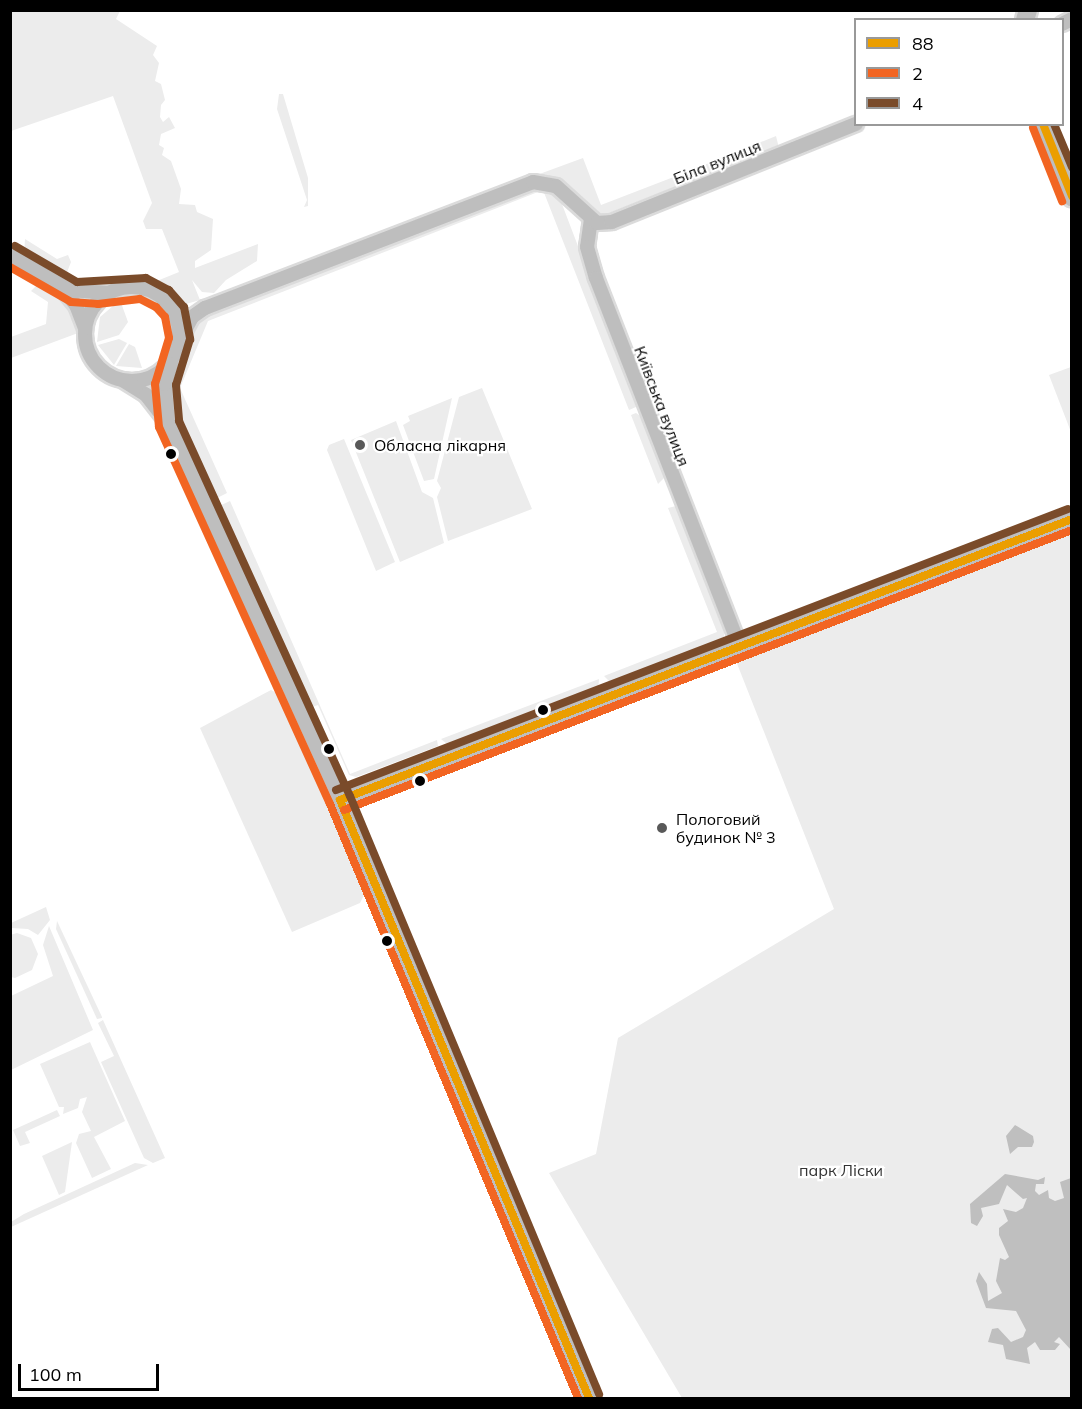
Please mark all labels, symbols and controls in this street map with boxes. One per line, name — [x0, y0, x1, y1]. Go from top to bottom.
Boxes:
legend — [854, 18, 1064, 126]
text: 88 — [912, 32, 934, 55]
text: 2 — [912, 62, 923, 85]
text: 4 — [912, 92, 923, 115]
street label: Біла вулиця — [670, 136, 764, 188]
street label: Київська вулиця — [630, 343, 694, 469]
place label: Обласна лікарня — [374, 435, 506, 455]
marker: Обласна лікарня — [351, 436, 369, 454]
unlabelled marker — [165, 448, 177, 460]
unlabelled marker — [537, 704, 549, 716]
unlabelled marker — [323, 743, 335, 755]
unlabelled marker — [414, 775, 426, 787]
place label: Пологовий будинок № 3 — [676, 809, 776, 847]
marker: Пологовий будинок № 3 — [653, 819, 671, 837]
unlabelled marker — [381, 935, 393, 947]
park label: парк Ліски — [799, 1160, 883, 1180]
scale bar — [21, 1352, 162, 1390]
text: 100 m — [29, 1363, 82, 1386]

